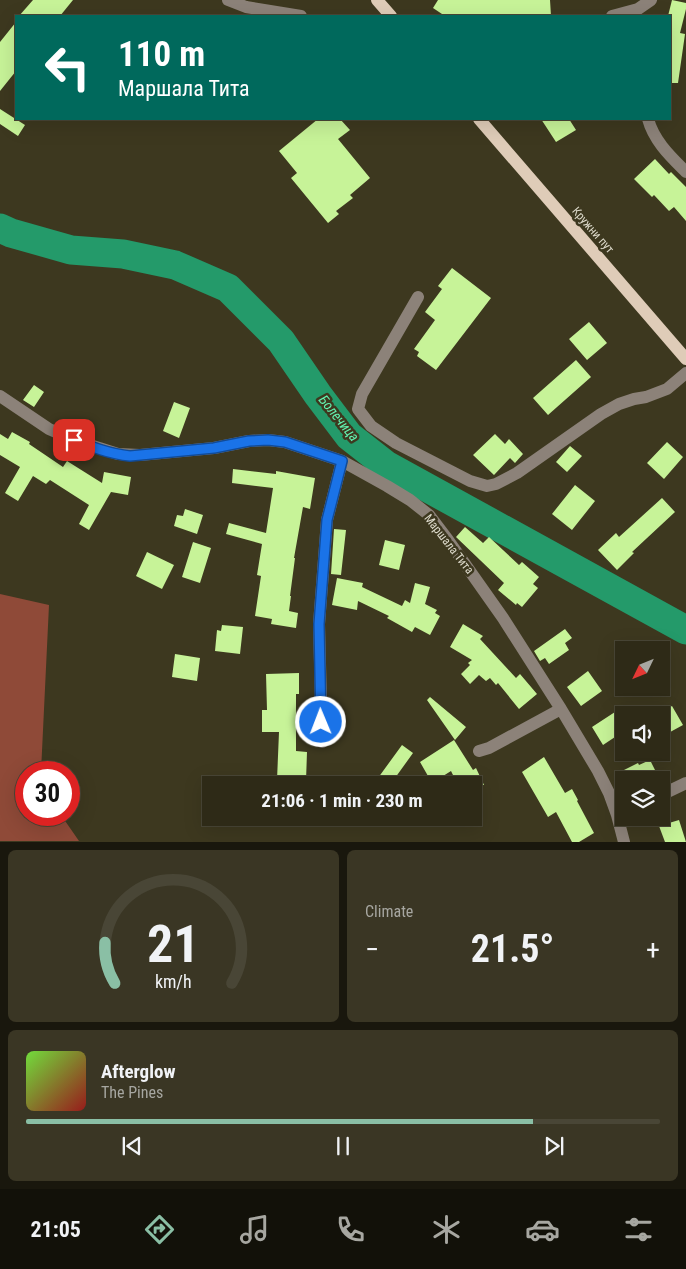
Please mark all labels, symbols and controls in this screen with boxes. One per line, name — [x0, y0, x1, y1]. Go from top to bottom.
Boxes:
text: 110 m — [118, 34, 205, 75]
icon: left — [35, 35, 100, 100]
text: Маршала Тита — [118, 76, 250, 101]
street label: Кружни пут — [569, 204, 617, 256]
water label: Болечица — [316, 392, 362, 444]
pin — [53, 419, 95, 461]
icon: arrive — [60, 426, 88, 454]
street label: Маршала Тита — [421, 511, 477, 577]
north arrow — [615, 641, 670, 696]
map controls — [615, 641, 670, 826]
position arrow — [294, 695, 346, 747]
button: sound — [615, 706, 670, 761]
speed limit sign: 30 — [15, 761, 80, 826]
button: layers — [615, 771, 670, 826]
text: 21:06 · 1 min · 230 m — [261, 789, 423, 812]
text: Climate — [365, 902, 413, 921]
text: 21 — [147, 914, 200, 975]
text: 21.5° — [471, 927, 554, 971]
text: − — [365, 933, 379, 966]
text: + — [646, 933, 660, 966]
text: km/h — [155, 971, 192, 992]
text: Afterglow — [101, 1060, 175, 1083]
text: The Pines — [101, 1083, 163, 1102]
icon: previous — [118, 1132, 146, 1160]
icon: pause — [329, 1132, 357, 1160]
icon: next — [540, 1132, 568, 1160]
icon: directions — [142, 1212, 177, 1247]
icon: music — [237, 1212, 272, 1247]
icon: phone — [333, 1212, 368, 1247]
icon: climate — [429, 1212, 464, 1247]
icon: car — [525, 1212, 560, 1247]
icon: filters — [621, 1212, 656, 1247]
text: 21:05 — [30, 1217, 81, 1242]

